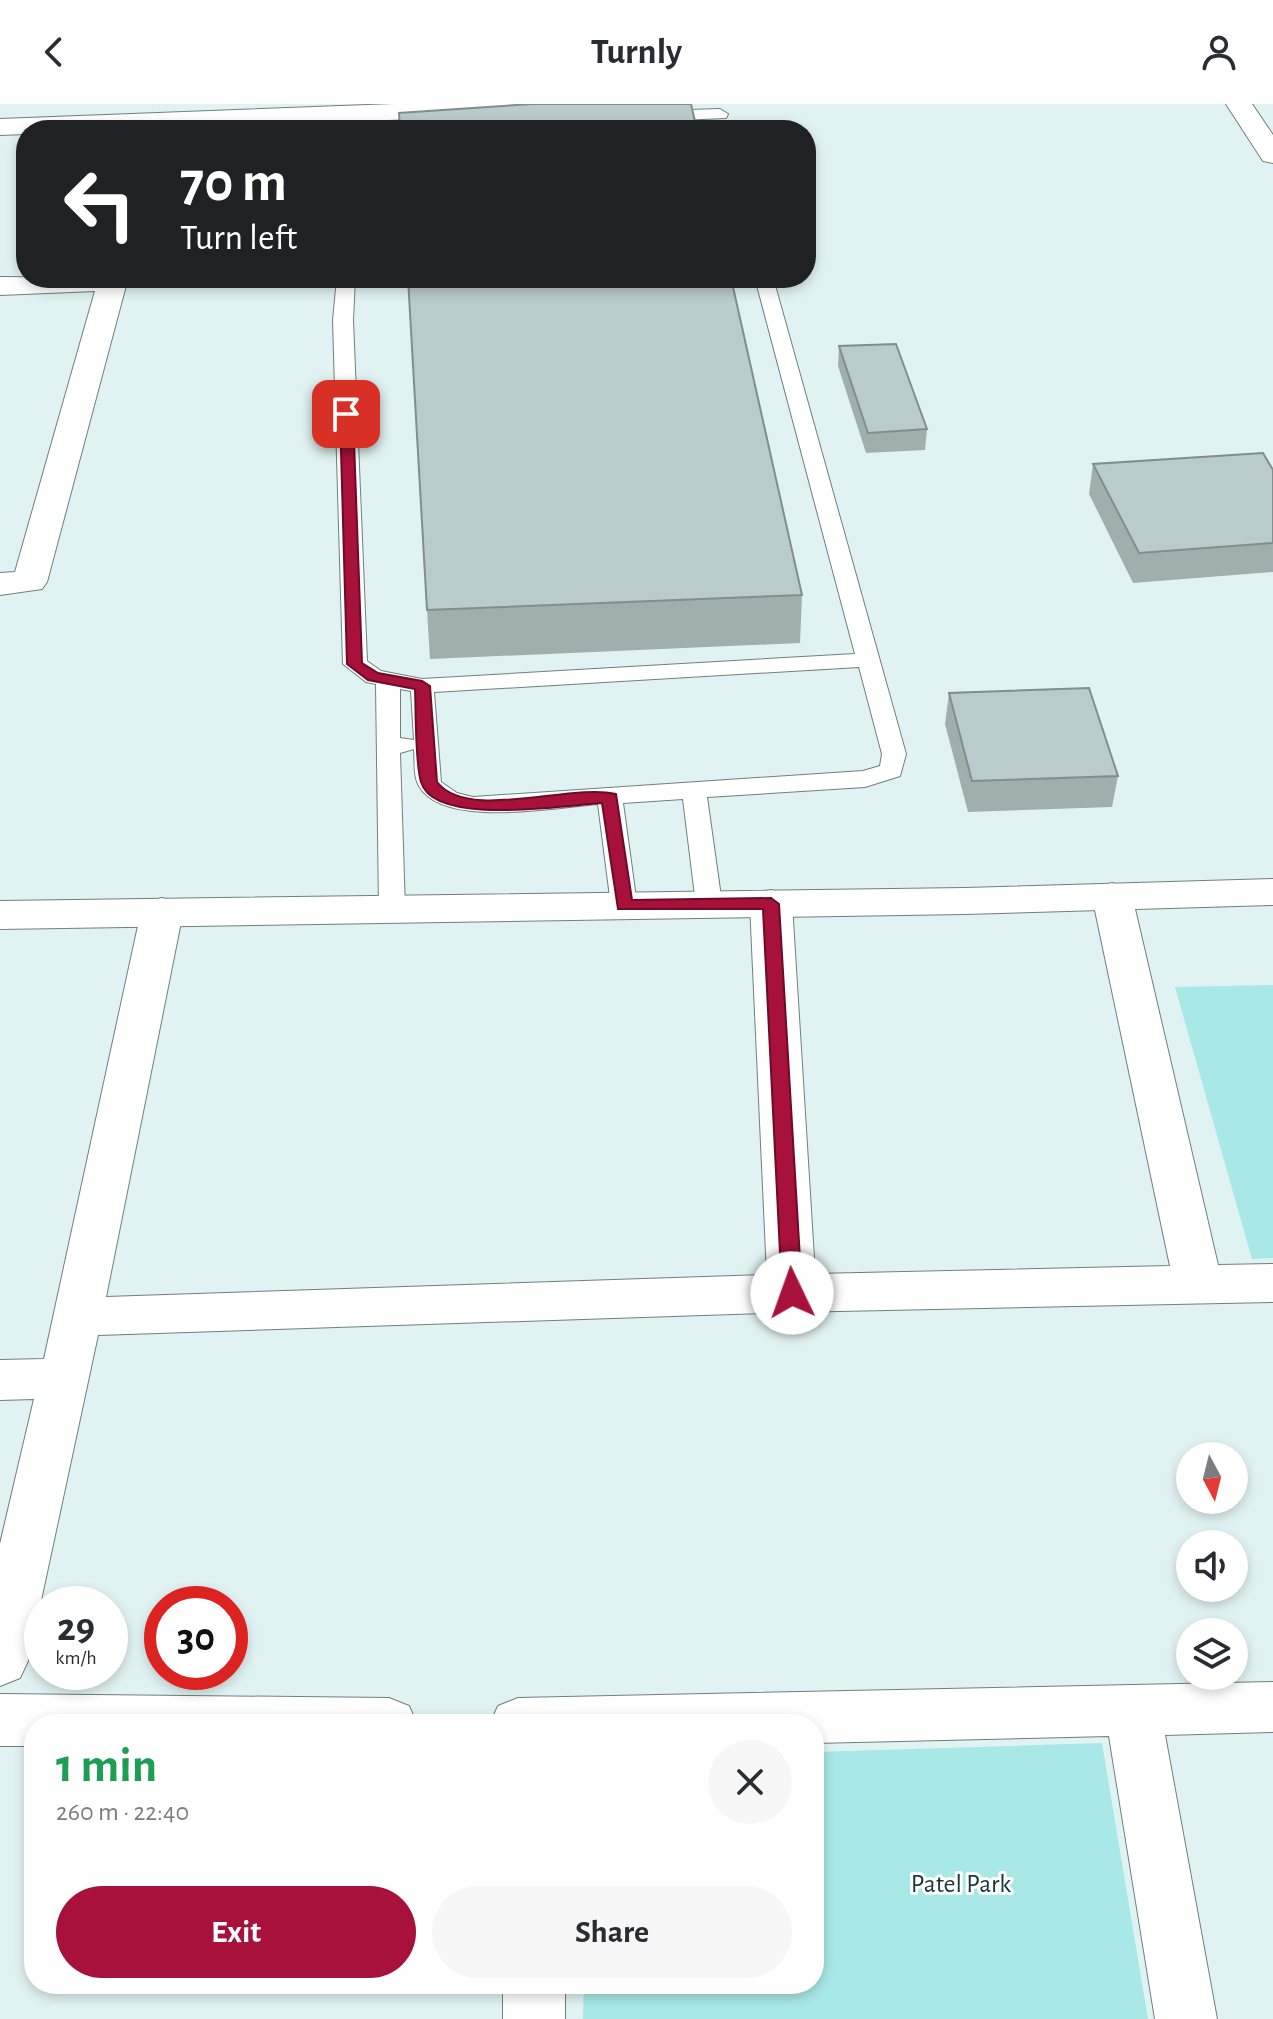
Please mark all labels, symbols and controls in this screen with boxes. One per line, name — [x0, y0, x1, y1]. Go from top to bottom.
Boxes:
icon: back — [32, 30, 76, 74]
icon: person — [1197, 30, 1241, 74]
text: Turnly — [591, 34, 682, 70]
icon: left — [48, 152, 152, 256]
text: 70 m — [180, 155, 287, 211]
text: Turn left — [180, 220, 297, 256]
pin — [312, 380, 380, 448]
icon: arrive — [324, 392, 368, 436]
position arrow — [750, 1251, 834, 1335]
north arrow — [1176, 1442, 1248, 1514]
map controls — [1176, 1442, 1248, 1690]
button: sound — [1176, 1530, 1248, 1602]
speed limit sign: 30 — [144, 1586, 248, 1690]
text: 29 — [57, 1608, 95, 1648]
button: layers — [1176, 1618, 1248, 1690]
text: km/h — [55, 1648, 97, 1668]
button: close — [708, 1740, 792, 1824]
text: 1 min — [56, 1743, 157, 1791]
text: 260 m · 22:40 — [56, 1799, 189, 1825]
park label: Patel Park — [911, 1871, 1011, 1897]
button: Exit — [56, 1886, 416, 1978]
button: Share — [432, 1886, 792, 1978]

